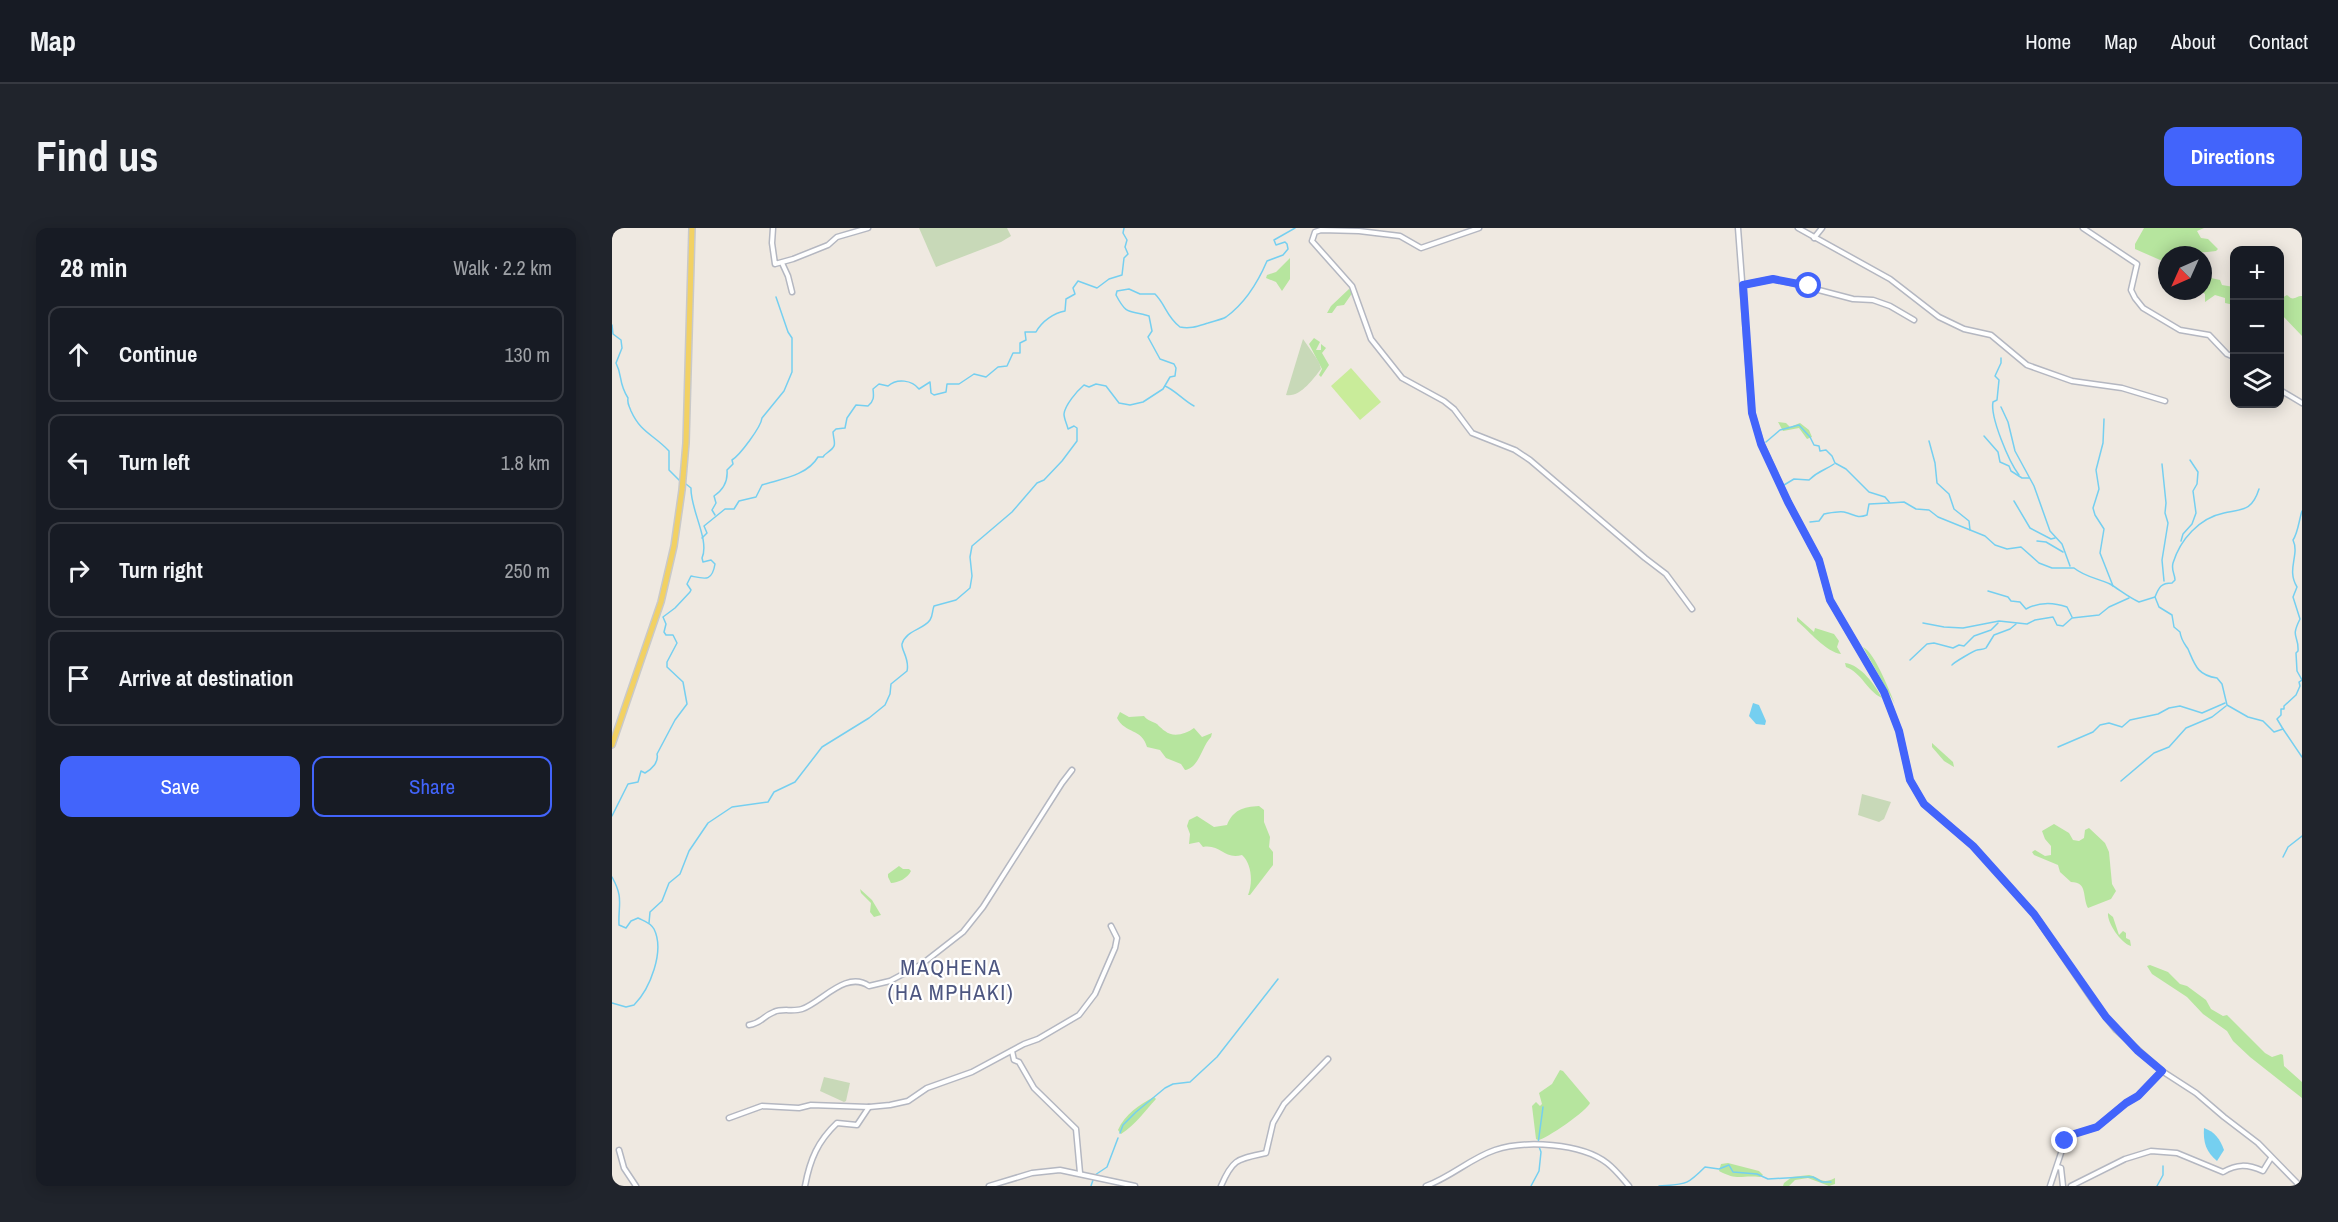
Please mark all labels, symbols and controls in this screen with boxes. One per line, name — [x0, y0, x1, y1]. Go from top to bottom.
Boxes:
text: Map — [30, 22, 76, 60]
text: Home — [2025, 27, 2071, 56]
text: Map — [2104, 27, 2138, 56]
text: About — [2171, 27, 2216, 56]
text: Contact — [2249, 27, 2308, 56]
button: Directions — [2164, 127, 2302, 186]
text: Find us — [36, 128, 158, 184]
north arrow — [2158, 246, 2212, 300]
map controls — [2230, 246, 2284, 408]
button: + — [2230, 246, 2284, 300]
text: 28 min — [60, 250, 128, 285]
text: Walk · 2.2 km — [453, 254, 552, 281]
route start — [1795, 272, 1821, 298]
button: − — [2230, 300, 2284, 354]
icon: ahead — [62, 338, 95, 371]
text: Continue — [119, 339, 197, 369]
text: 130 m — [504, 341, 550, 368]
button: layers — [2230, 354, 2284, 408]
icon: left — [62, 446, 95, 479]
text: Turn left — [119, 447, 190, 477]
text: 1.8 km — [501, 449, 550, 476]
icon: right — [62, 554, 95, 587]
text: Turn right — [119, 555, 203, 585]
text: 250 m — [504, 557, 550, 584]
icon: arrive — [62, 662, 95, 695]
text: Arrive at destination — [119, 663, 293, 693]
button: Save — [60, 756, 300, 817]
button: Share — [312, 756, 552, 817]
district label: MAQHENA (HA MPHAKI) — [888, 952, 1014, 1007]
route end — [2051, 1127, 2077, 1153]

